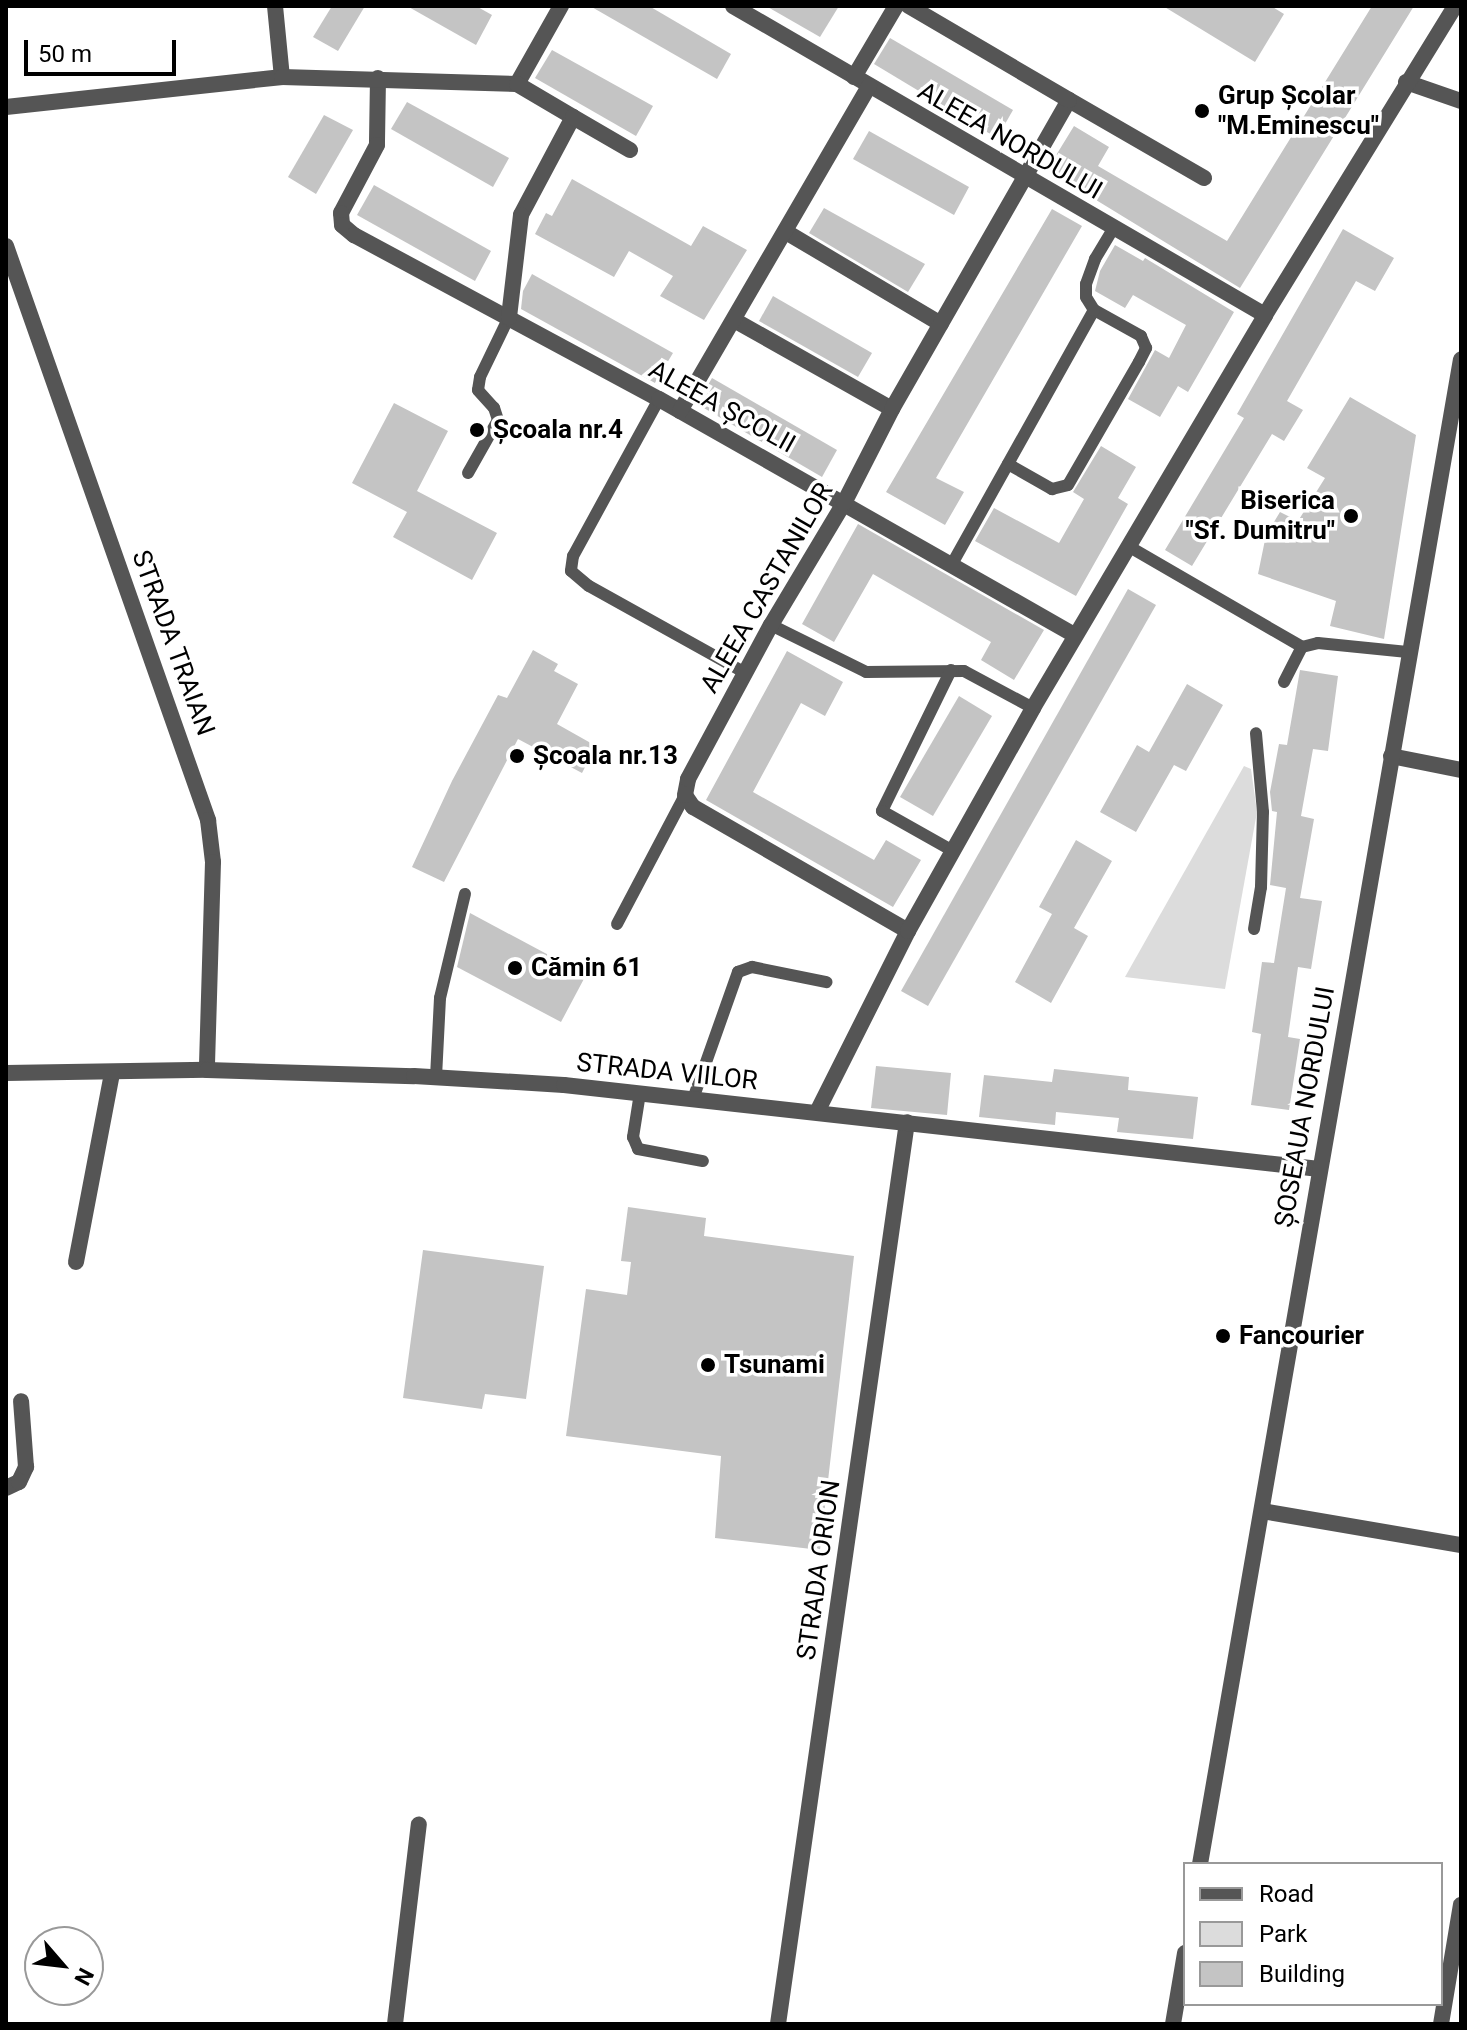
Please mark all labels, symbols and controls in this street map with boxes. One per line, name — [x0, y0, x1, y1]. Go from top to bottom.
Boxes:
scale bar — [28, 24, 180, 74]
text: 50 m — [38, 40, 92, 68]
street label: ALEEA NORDULUI — [912, 76, 1108, 206]
place label: Grup Școlar "M.Eminescu" — [1218, 80, 1379, 142]
marker: Grup Școlar "M.Eminescu" — [1193, 102, 1211, 120]
street label: ALEEA ȘCOLII — [643, 354, 801, 460]
place label: Școala nr.4 — [493, 414, 623, 446]
marker: Școala nr.4 — [468, 421, 486, 439]
street label: ALEEA CASTANILOR — [694, 477, 840, 699]
place label: Biserica "Sf. Dumitru" — [1185, 485, 1335, 546]
marker: Biserica "Sf. Dumitru" — [1342, 507, 1360, 525]
street label: STRADA TRAIAN — [125, 546, 221, 740]
place label: Școala nr.13 — [533, 740, 678, 772]
marker: Școala nr.13 — [508, 747, 526, 765]
place label: Cămin 61 — [531, 952, 642, 984]
marker: Cămin 61 — [506, 959, 524, 977]
street label: ȘOSEAUA NORDULUI — [1268, 984, 1342, 1230]
street label: STRADA VIILOR — [575, 1047, 759, 1097]
place label: Fancourier — [1239, 1320, 1364, 1352]
marker: Fancourier — [1214, 1327, 1232, 1345]
place label: Tsunami — [724, 1349, 825, 1381]
marker: Tsunami — [699, 1356, 717, 1374]
street label: STRADA ORION — [791, 1478, 847, 1662]
legend — [1183, 1862, 1443, 2006]
text: Road — [1259, 1880, 1314, 1908]
text: Park — [1259, 1920, 1307, 1948]
north arrow — [24, 1926, 104, 2006]
text: Building — [1259, 1960, 1345, 1988]
text: N — [69, 1964, 99, 1989]

